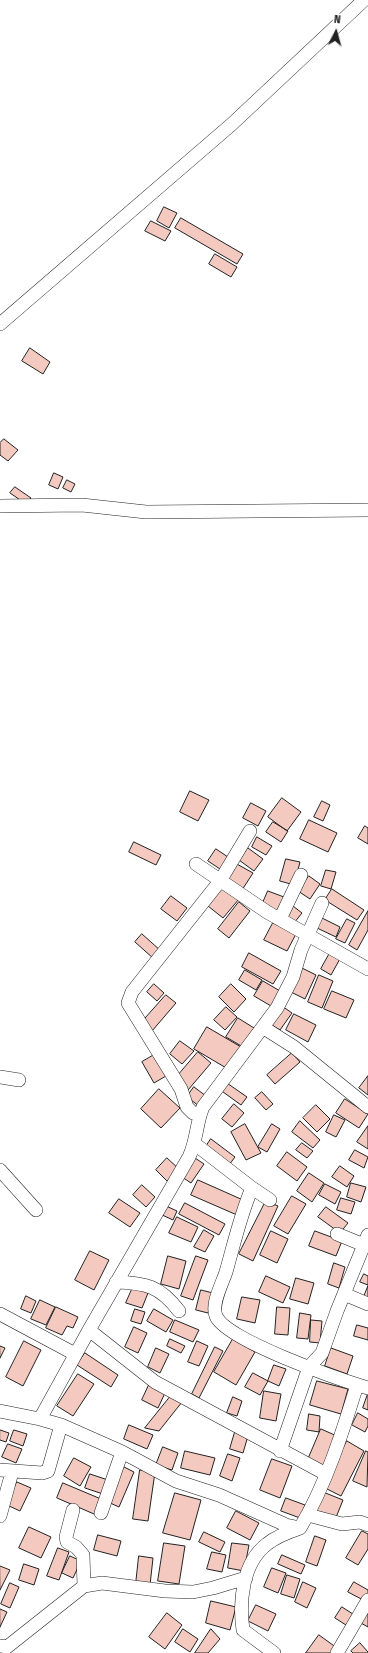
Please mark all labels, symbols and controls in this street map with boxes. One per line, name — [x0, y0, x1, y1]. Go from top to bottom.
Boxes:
north arrow — [316, 12, 356, 52]
text: N — [333, 13, 341, 26]

